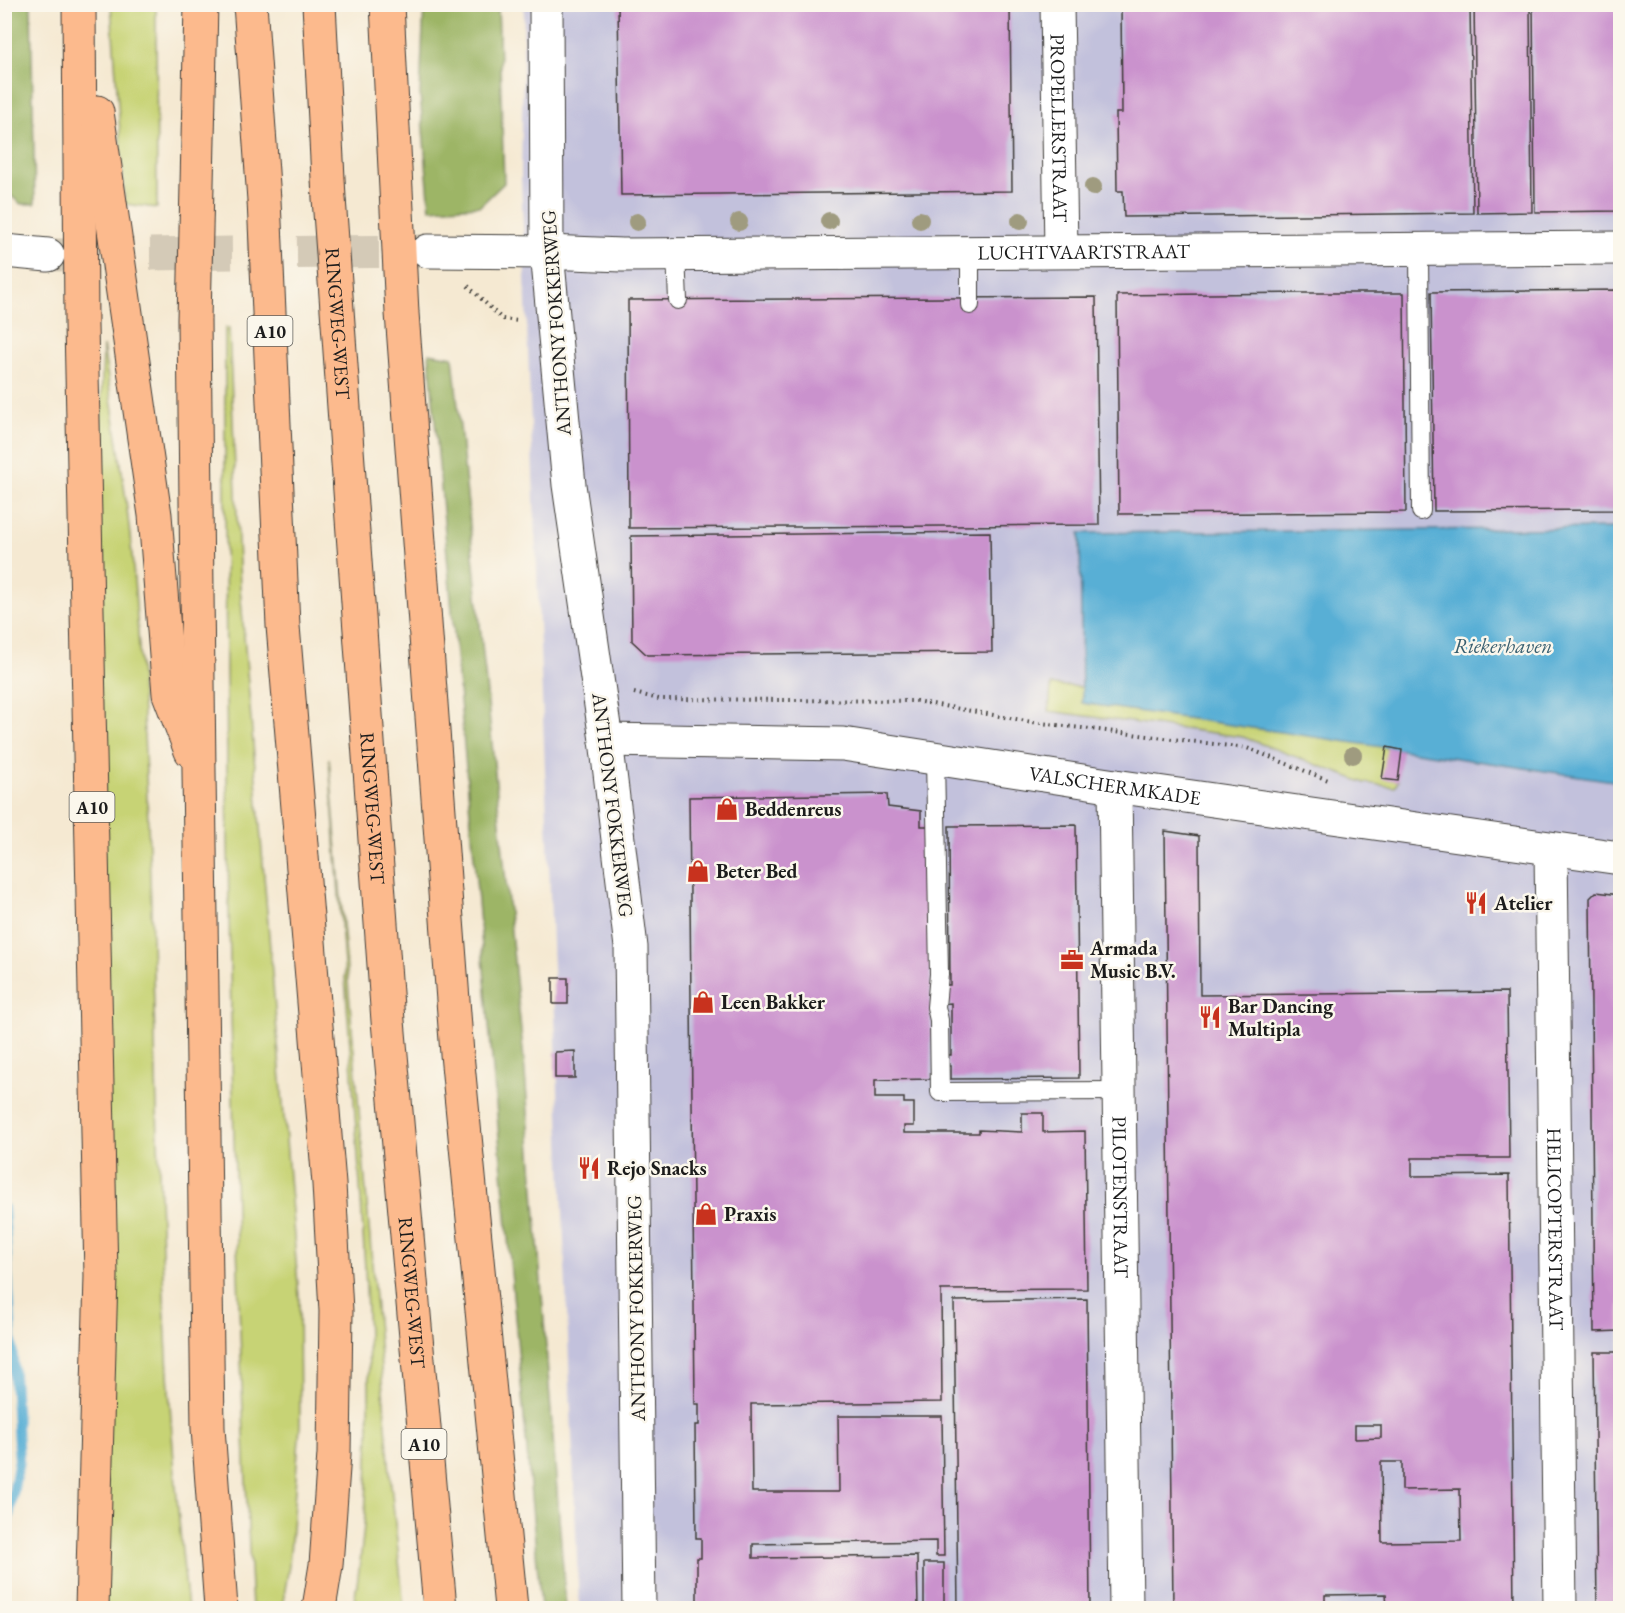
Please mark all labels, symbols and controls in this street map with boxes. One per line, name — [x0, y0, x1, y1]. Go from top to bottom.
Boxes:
street label: PROPELLERSTRAAT — [1044, 33, 1074, 223]
street label: ANTHONY FOKKERWEG — [535, 209, 577, 438]
street label: LUCHTVAARTSTRAAT — [977, 238, 1190, 266]
street label: RINGWEG-WEST — [320, 247, 356, 401]
road number: A10 — [248, 316, 292, 346]
water label: Riekerhaven — [1454, 632, 1552, 659]
street label: ANTHONY FOKKERWEG — [586, 690, 640, 919]
street label: RINGWEG-WEST — [354, 731, 391, 886]
street label: VALSCHERMKADE — [1027, 760, 1202, 811]
road number: A10 — [70, 792, 115, 822]
shop icon: Beddenreus — [714, 796, 740, 822]
place label: Beddenreus — [745, 796, 842, 822]
shop icon: Beter Bed — [685, 858, 711, 884]
place label: Beter Bed — [716, 858, 798, 884]
restaurant icon: Atelier — [1463, 890, 1489, 916]
place label: Atelier — [1493, 890, 1553, 916]
place label: Armada Music B.V. — [1089, 935, 1176, 984]
office icon: Armada Music B.V. — [1059, 947, 1085, 973]
shop icon: Leen Bakker — [690, 989, 716, 1015]
place label: Leen Bakker — [721, 989, 826, 1015]
place label: Bar Dancing Multipla — [1228, 993, 1334, 1042]
restaurant icon: Bar Dancing Multipla — [1197, 1004, 1223, 1030]
street label: PILOTENSTRAAT — [1106, 1116, 1135, 1279]
street label: HELICOPTERSTRAAT — [1541, 1128, 1570, 1331]
restaurant icon: Rejo Snacks — [576, 1155, 602, 1181]
place label: Rejo Snacks — [607, 1155, 707, 1181]
street label: ANTHONY FOKKERWEG — [621, 1195, 651, 1422]
shop icon: Praxis — [693, 1201, 719, 1227]
place label: Praxis — [724, 1201, 776, 1227]
street label: RINGWEG-WEST — [392, 1216, 432, 1370]
road number: A10 — [402, 1429, 446, 1459]

